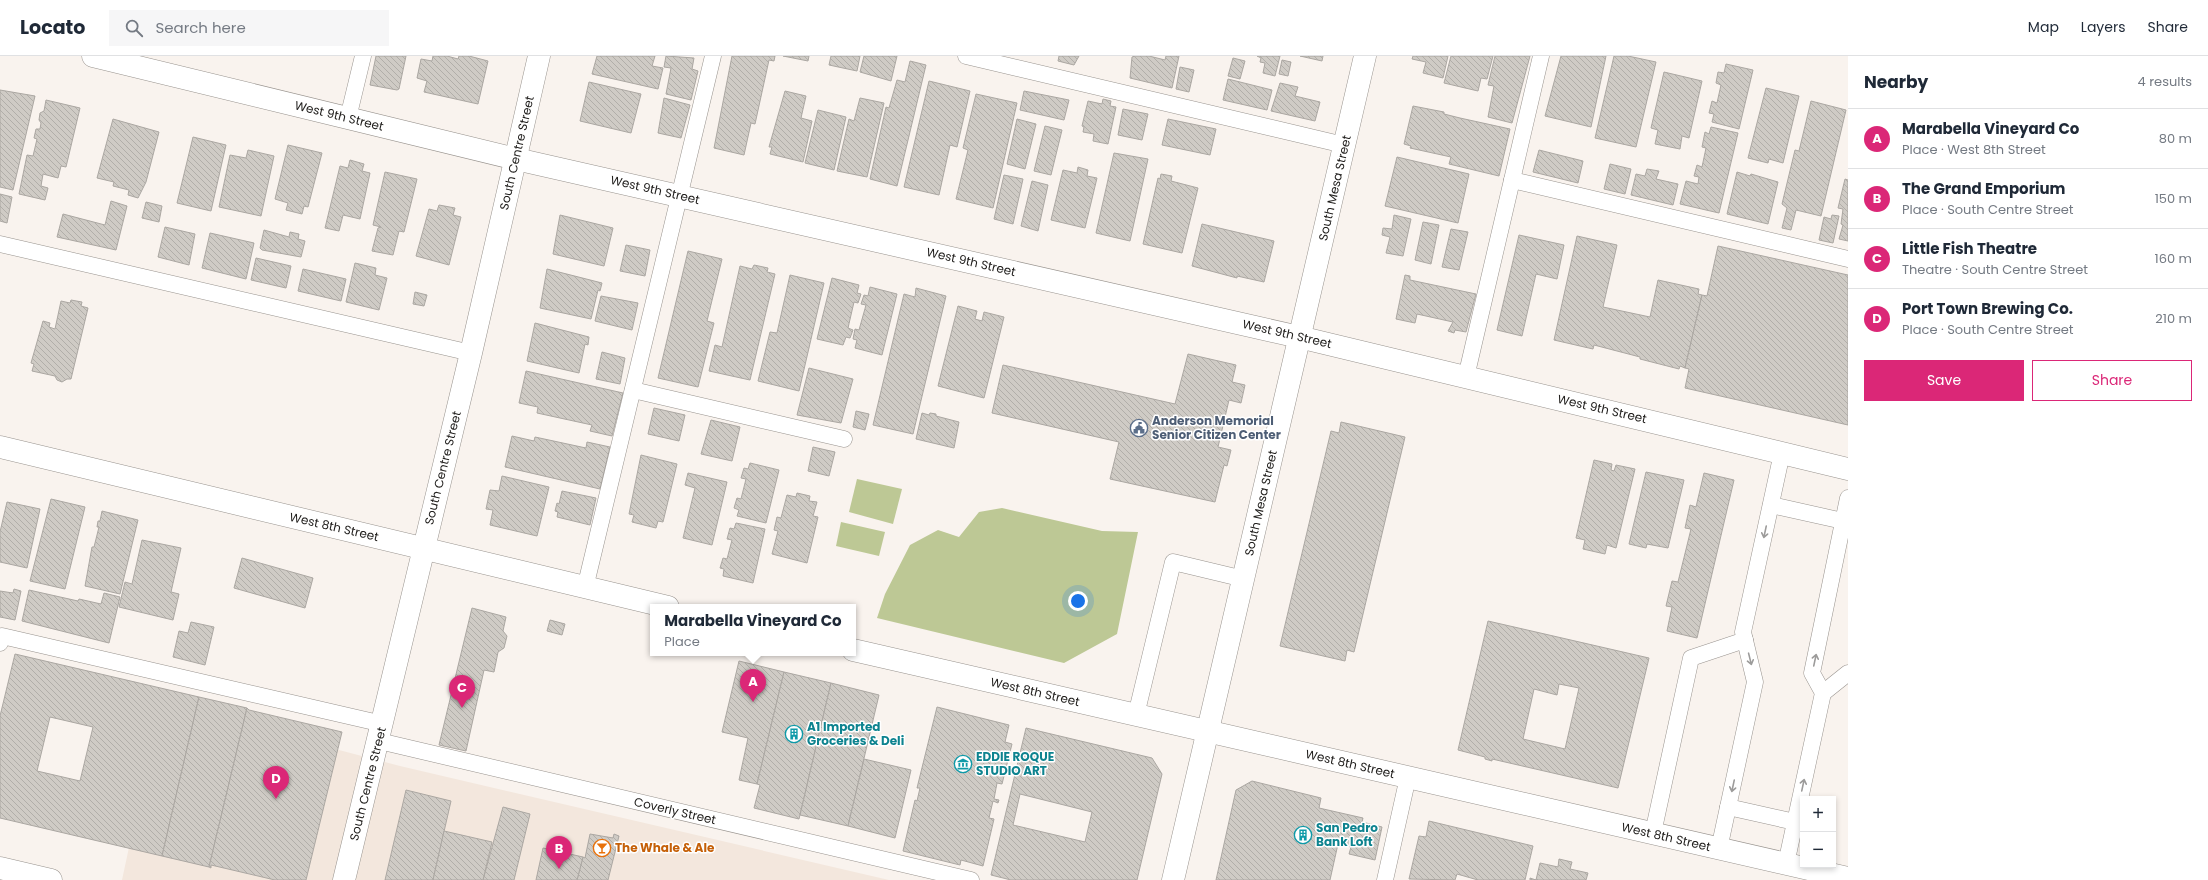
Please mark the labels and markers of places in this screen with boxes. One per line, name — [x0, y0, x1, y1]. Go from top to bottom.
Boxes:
place label: Anderson Memorial Senior Citizen Center — [1152, 412, 1281, 443]
public building icon: Anderson Memorial Senior Citizen Center — [1129, 418, 1149, 438]
pin: A — [740, 669, 766, 702]
pin: C — [449, 675, 475, 708]
place label: A1 Imported Groceries & Deli — [807, 718, 904, 749]
building icon: A1 Imported Groceries & Deli — [784, 724, 804, 744]
place label: EDDIE ROQUE STUDIO ART — [976, 748, 1054, 779]
museum icon: EDDIE ROQUE STUDIO ART — [953, 754, 973, 774]
pin: D — [263, 766, 289, 799]
place label: San Pedro Bank Loft — [1316, 819, 1378, 850]
building icon: San Pedro Bank Loft — [1293, 825, 1313, 845]
pin: B — [546, 836, 572, 869]
bar icon: The Whale & Ale — [592, 838, 612, 858]
place label: The Whale & Ale — [615, 839, 715, 856]

